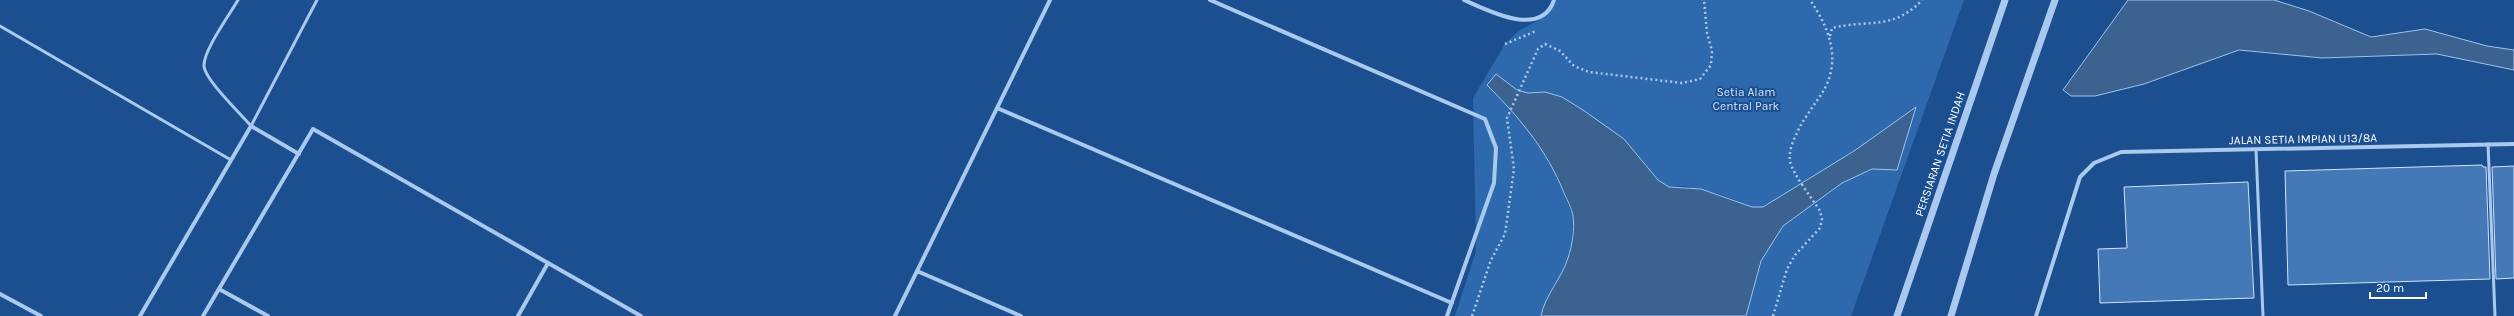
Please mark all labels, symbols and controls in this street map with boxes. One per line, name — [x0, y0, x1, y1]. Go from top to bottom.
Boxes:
park label: Setia Alam Central Park — [1713, 85, 1780, 113]
street label: PERSIARAN SETIA INDAH — [1912, 90, 1968, 218]
street label: JALAN SETIA IMPIAN U13/8A — [2229, 131, 2377, 147]
scale bar — [2370, 274, 2426, 300]
text: 20 m — [2376, 281, 2404, 295]

